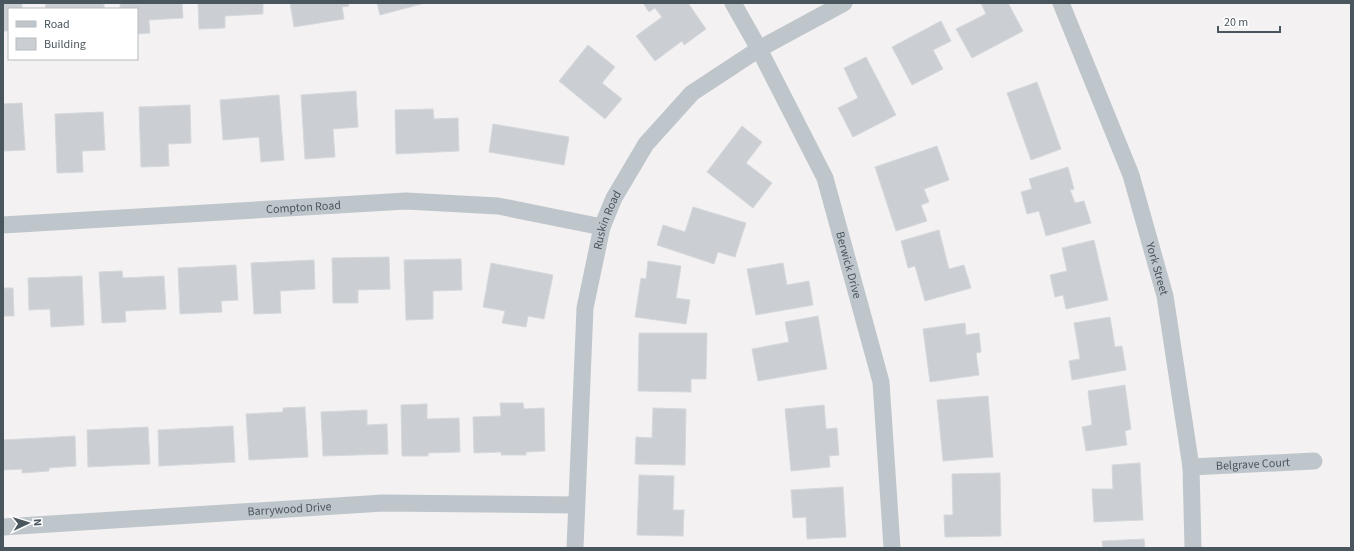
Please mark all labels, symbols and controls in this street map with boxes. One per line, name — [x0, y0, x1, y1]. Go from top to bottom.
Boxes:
legend — [8, 8, 138, 60]
scale bar — [1218, 8, 1280, 34]
text: 20 m — [1224, 14, 1248, 31]
text: Road — [44, 16, 70, 33]
text: Building — [44, 36, 86, 53]
street label: Ruskin Road — [589, 187, 626, 251]
street label: Compton Road — [266, 197, 341, 218]
street label: Berwick Drive — [831, 230, 866, 301]
street label: York Street — [1141, 239, 1172, 297]
street label: Belgrave Court — [1216, 454, 1290, 475]
street label: Barrywood Drive — [247, 498, 332, 521]
north arrow — [8, 503, 48, 543]
text: N — [30, 518, 45, 527]

